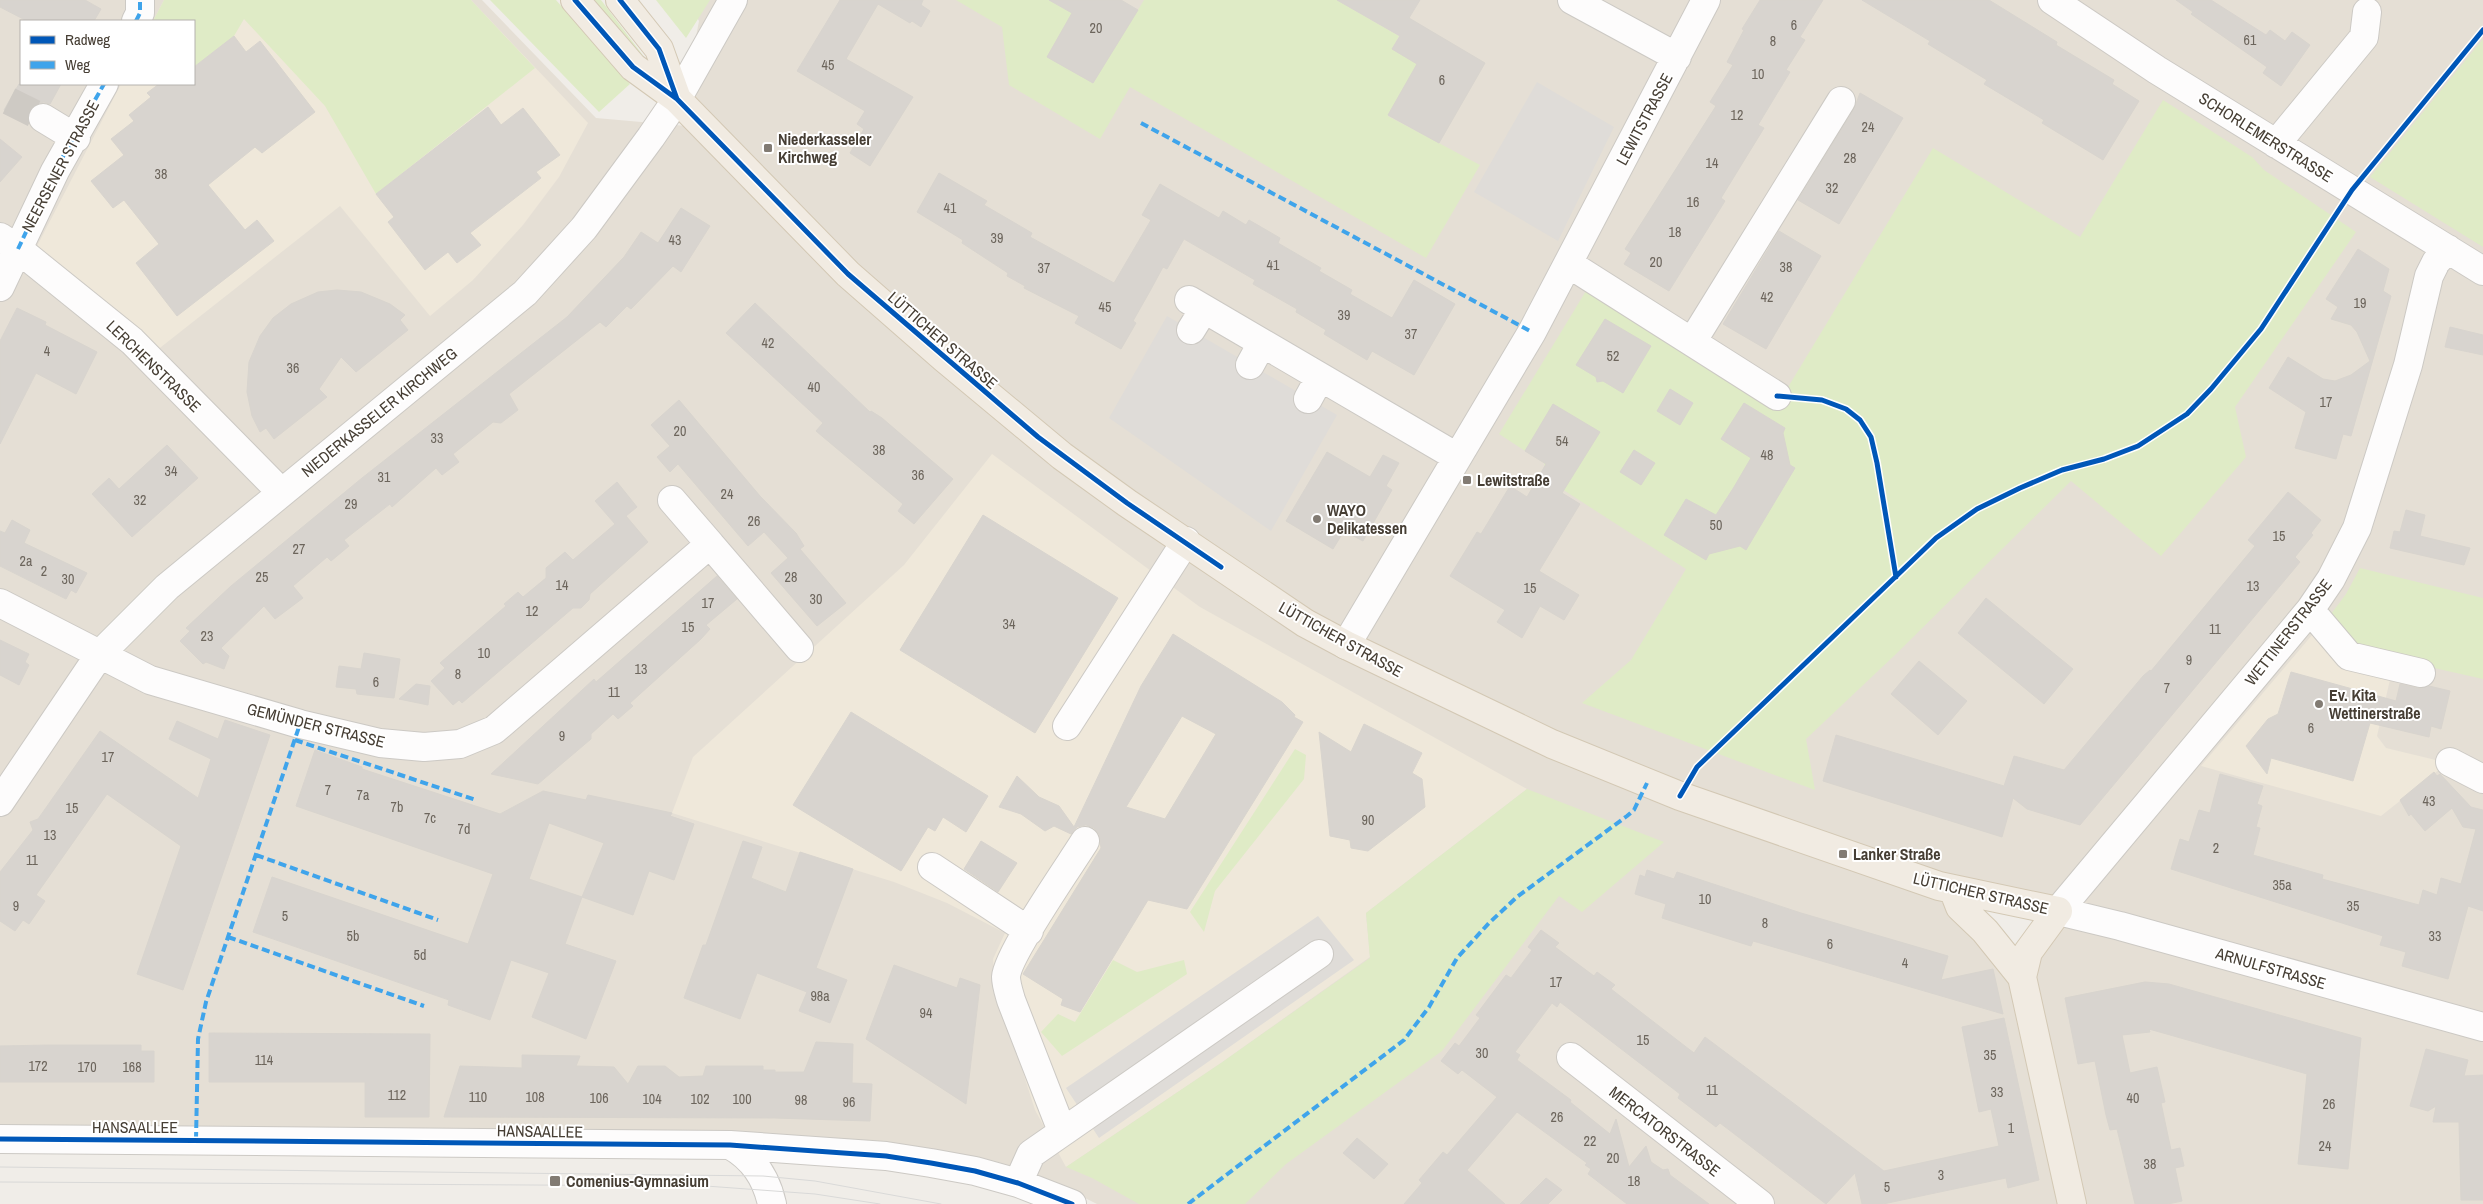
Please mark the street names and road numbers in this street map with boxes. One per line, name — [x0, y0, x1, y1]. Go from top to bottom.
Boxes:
street label: LEWITSTRASSE — [1610, 69, 1678, 169]
street label: SCHORLEMERSTRASSE — [2195, 87, 2337, 187]
street label: NEERSENER STRASSE — [16, 96, 104, 236]
street label: LÜTTICHER STRASSE — [884, 286, 1002, 394]
street label: LERCHENSTRASSE — [102, 315, 206, 417]
street label: NIEDERKASSELER KIRCHWEG — [296, 342, 462, 482]
street label: WETTINERSTRASSE — [2239, 574, 2337, 690]
street label: LÜTTICHER STRASSE — [1275, 596, 1407, 682]
street label: GEMÜNDER STRASSE — [245, 697, 387, 753]
street label: LÜTTICHER STRASSE — [1911, 867, 2051, 919]
street label: ARNULFSTRASSE — [2212, 941, 2329, 994]
street label: MERCATORSTRASSE — [1605, 1081, 1725, 1181]
street label: HANSAALLEE — [92, 1116, 178, 1138]
street label: HANSAALLEE — [497, 1119, 583, 1143]

